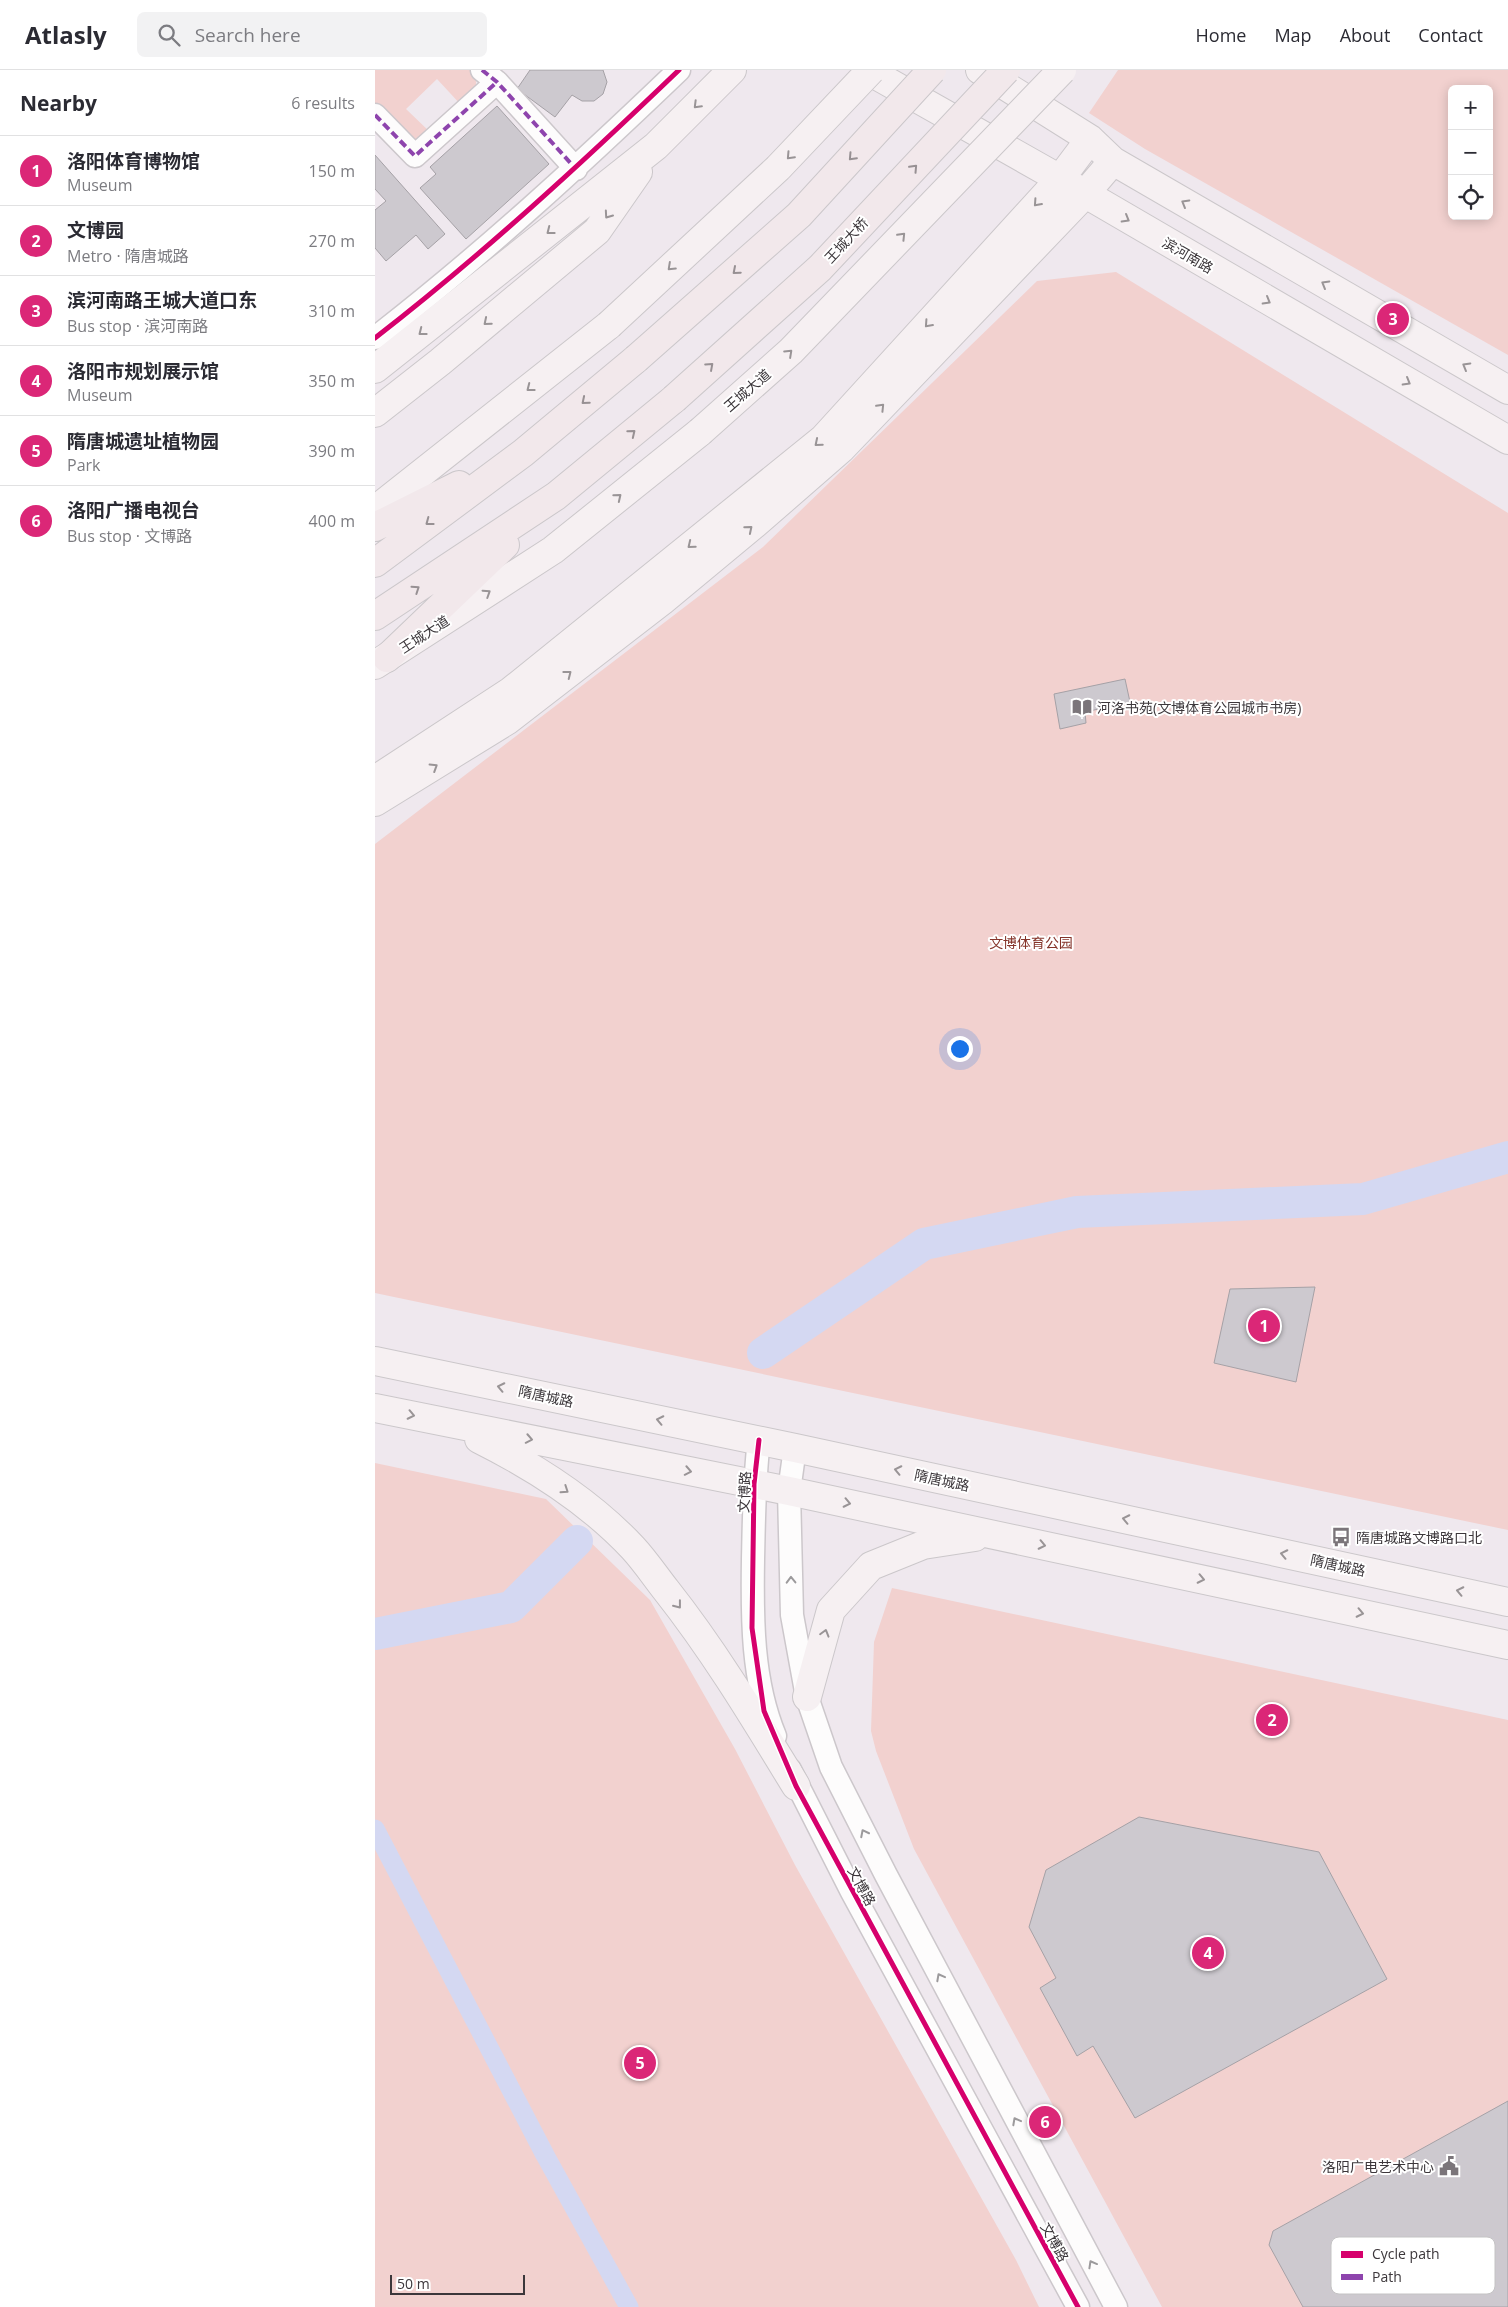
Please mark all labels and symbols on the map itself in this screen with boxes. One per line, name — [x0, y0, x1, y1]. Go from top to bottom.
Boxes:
one-way arrow — [694, 99, 703, 108]
one-way arrow — [787, 151, 796, 160]
one-way arrow — [849, 152, 858, 161]
one-way arrow — [908, 164, 917, 173]
one-way arrow — [1034, 198, 1043, 207]
one-way arrow — [1181, 199, 1190, 209]
one-way arrow — [605, 209, 614, 219]
street label: 王城大桥 — [820, 213, 872, 267]
one-way arrow — [1121, 213, 1130, 223]
one-way arrow — [547, 226, 556, 234]
one-way arrow — [896, 233, 905, 242]
street label: 滨河南路 — [1159, 233, 1217, 277]
one-way arrow — [668, 261, 677, 270]
one-way arrow — [732, 265, 741, 274]
one-way arrow — [1322, 281, 1331, 291]
one-way arrow — [1261, 294, 1270, 304]
pin: 3 — [1377, 300, 1409, 338]
one-way arrow — [484, 317, 493, 325]
one-way arrow — [925, 318, 934, 327]
one-way arrow — [419, 326, 428, 334]
one-way arrow — [783, 350, 792, 359]
one-way arrow — [1462, 362, 1471, 372]
one-way arrow — [705, 363, 714, 372]
street label: 王城大道 — [720, 364, 774, 416]
one-way arrow — [1402, 376, 1411, 386]
one-way arrow — [527, 382, 536, 390]
one-way arrow — [582, 396, 591, 404]
one-way arrow — [875, 404, 884, 413]
one-way arrow — [627, 430, 636, 439]
one-way arrow — [814, 437, 823, 446]
one-way arrow — [612, 495, 621, 503]
one-way arrow — [426, 517, 435, 525]
one-way arrow — [743, 526, 752, 535]
one-way arrow — [688, 540, 697, 549]
one-way arrow — [410, 586, 419, 595]
one-way arrow — [481, 590, 490, 599]
street label: 王城大道 — [395, 611, 453, 657]
one-way arrow — [562, 671, 571, 680]
library icon: 河洛书苑(文博体育公园城市书房) — [1071, 696, 1093, 718]
place label: 河洛书苑(文博体育公园城市书房) — [1097, 698, 1301, 717]
one-way arrow — [429, 763, 438, 773]
park label: 文博体育公园 — [989, 933, 1073, 952]
your location — [947, 1036, 973, 1062]
pin: 1 — [1248, 1307, 1280, 1345]
street label: 隋唐城路 — [517, 1381, 575, 1411]
one-way arrow — [496, 1383, 505, 1393]
one-way arrow — [406, 1410, 415, 1420]
one-way arrow — [655, 1415, 664, 1426]
one-way arrow — [524, 1433, 533, 1444]
one-way arrow — [684, 1465, 693, 1476]
street label: 隋唐城路 — [913, 1465, 971, 1495]
one-way arrow — [894, 1466, 903, 1476]
street label: 文博路 — [733, 1471, 755, 1513]
one-way arrow — [559, 1484, 569, 1493]
one-way arrow — [843, 1497, 852, 1508]
one-way arrow — [1121, 1515, 1130, 1525]
bus stop icon: 隋唐城路文博路口北 — [1330, 1526, 1352, 1548]
place label: 隋唐城路文博路口北 — [1356, 1528, 1482, 1547]
one-way arrow — [1037, 1539, 1046, 1550]
one-way arrow — [1280, 1549, 1289, 1559]
street label: 隋唐城路 — [1309, 1550, 1367, 1580]
one-way arrow — [1196, 1573, 1205, 1584]
one-way arrow — [786, 1576, 796, 1584]
one-way arrow — [1456, 1587, 1465, 1597]
one-way arrow — [673, 1599, 681, 1608]
one-way arrow — [1355, 1607, 1364, 1618]
one-way arrow — [819, 1630, 829, 1638]
pin: 2 — [1256, 1701, 1288, 1739]
one-way arrow — [860, 1830, 870, 1839]
street label: 文博路 — [844, 1863, 880, 1909]
pin: 4 — [1192, 1934, 1224, 1972]
one-way arrow — [936, 1974, 946, 1983]
pin: 5 — [624, 2044, 656, 2082]
pin: 6 — [1029, 2103, 1061, 2141]
one-way arrow — [1012, 2117, 1022, 2126]
public building icon: 洛阳广电艺术中心 — [1438, 2155, 1460, 2177]
place label: 洛阳广电艺术中心 — [1322, 2157, 1434, 2176]
street label: 文博路 — [1037, 2219, 1073, 2265]
legend — [1331, 2237, 1495, 2294]
text: Cycle path — [1372, 2244, 1440, 2263]
one-way arrow — [1089, 2261, 1099, 2270]
text: Path — [1372, 2267, 1402, 2286]
scale bar — [390, 2272, 525, 2295]

